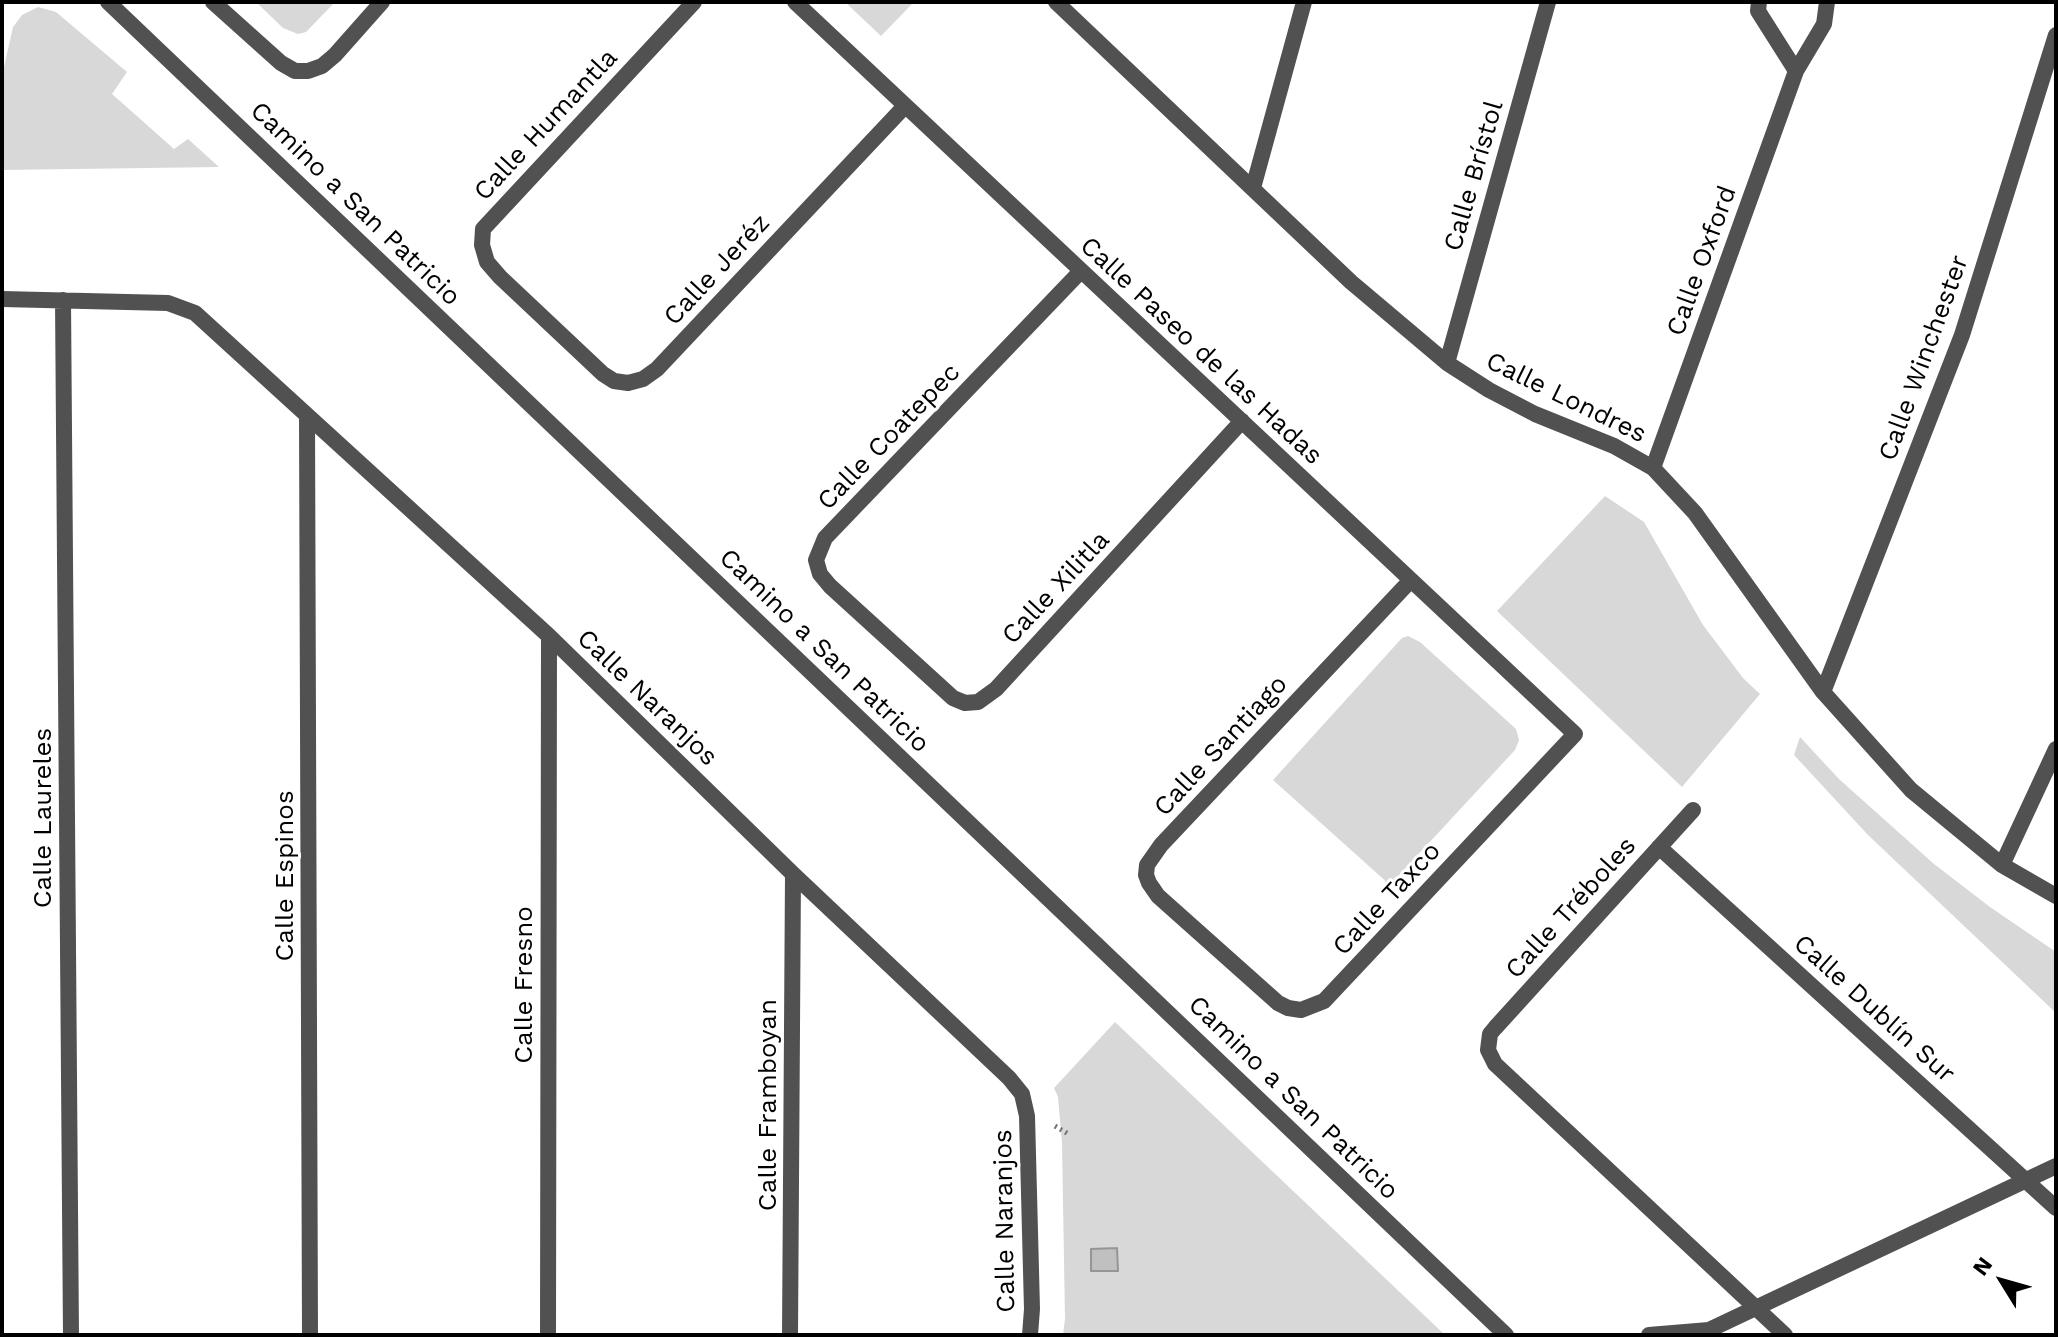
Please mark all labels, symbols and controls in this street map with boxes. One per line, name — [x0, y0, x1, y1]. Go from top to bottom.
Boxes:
street label: Calle Humantla — [468, 43, 624, 207]
street label: Camino a San Patricio — [243, 96, 467, 312]
street label: Calle Brístol — [1438, 97, 1510, 255]
street label: Calle Oxford — [1660, 182, 1744, 340]
street label: Calle Jeréz — [658, 208, 776, 332]
street label: Calle Paseo de las Hadas — [1073, 231, 1329, 471]
street label: Calle Winchester — [1872, 251, 1976, 465]
street label: Calle Londres — [1481, 346, 1651, 450]
street label: Calle Coatepec — [811, 357, 967, 517]
street label: Calle Xilitla — [996, 525, 1116, 651]
street label: Camino a San Patricio — [712, 543, 936, 759]
street label: Calle Naranjos — [570, 623, 724, 773]
street label: Calle Santiago — [1148, 669, 1294, 823]
street label: Calle Laureles — [27, 728, 59, 908]
street label: Calle Espinos — [269, 790, 301, 962]
street label: Calle Tréboles — [1499, 831, 1643, 985]
street label: Calle Taxco — [1327, 836, 1447, 962]
street label: Calle Fresno — [508, 906, 540, 1064]
street label: Calle Dublín Sur — [1787, 928, 1961, 1090]
street label: Camino a San Patricio — [1181, 990, 1405, 1206]
street label: Calle Framboyan — [752, 999, 784, 1211]
street label: Calle Naranjos — [988, 1129, 1022, 1313]
north arrow — [1962, 1241, 2042, 1321]
text: N — [1968, 1252, 1997, 1280]

